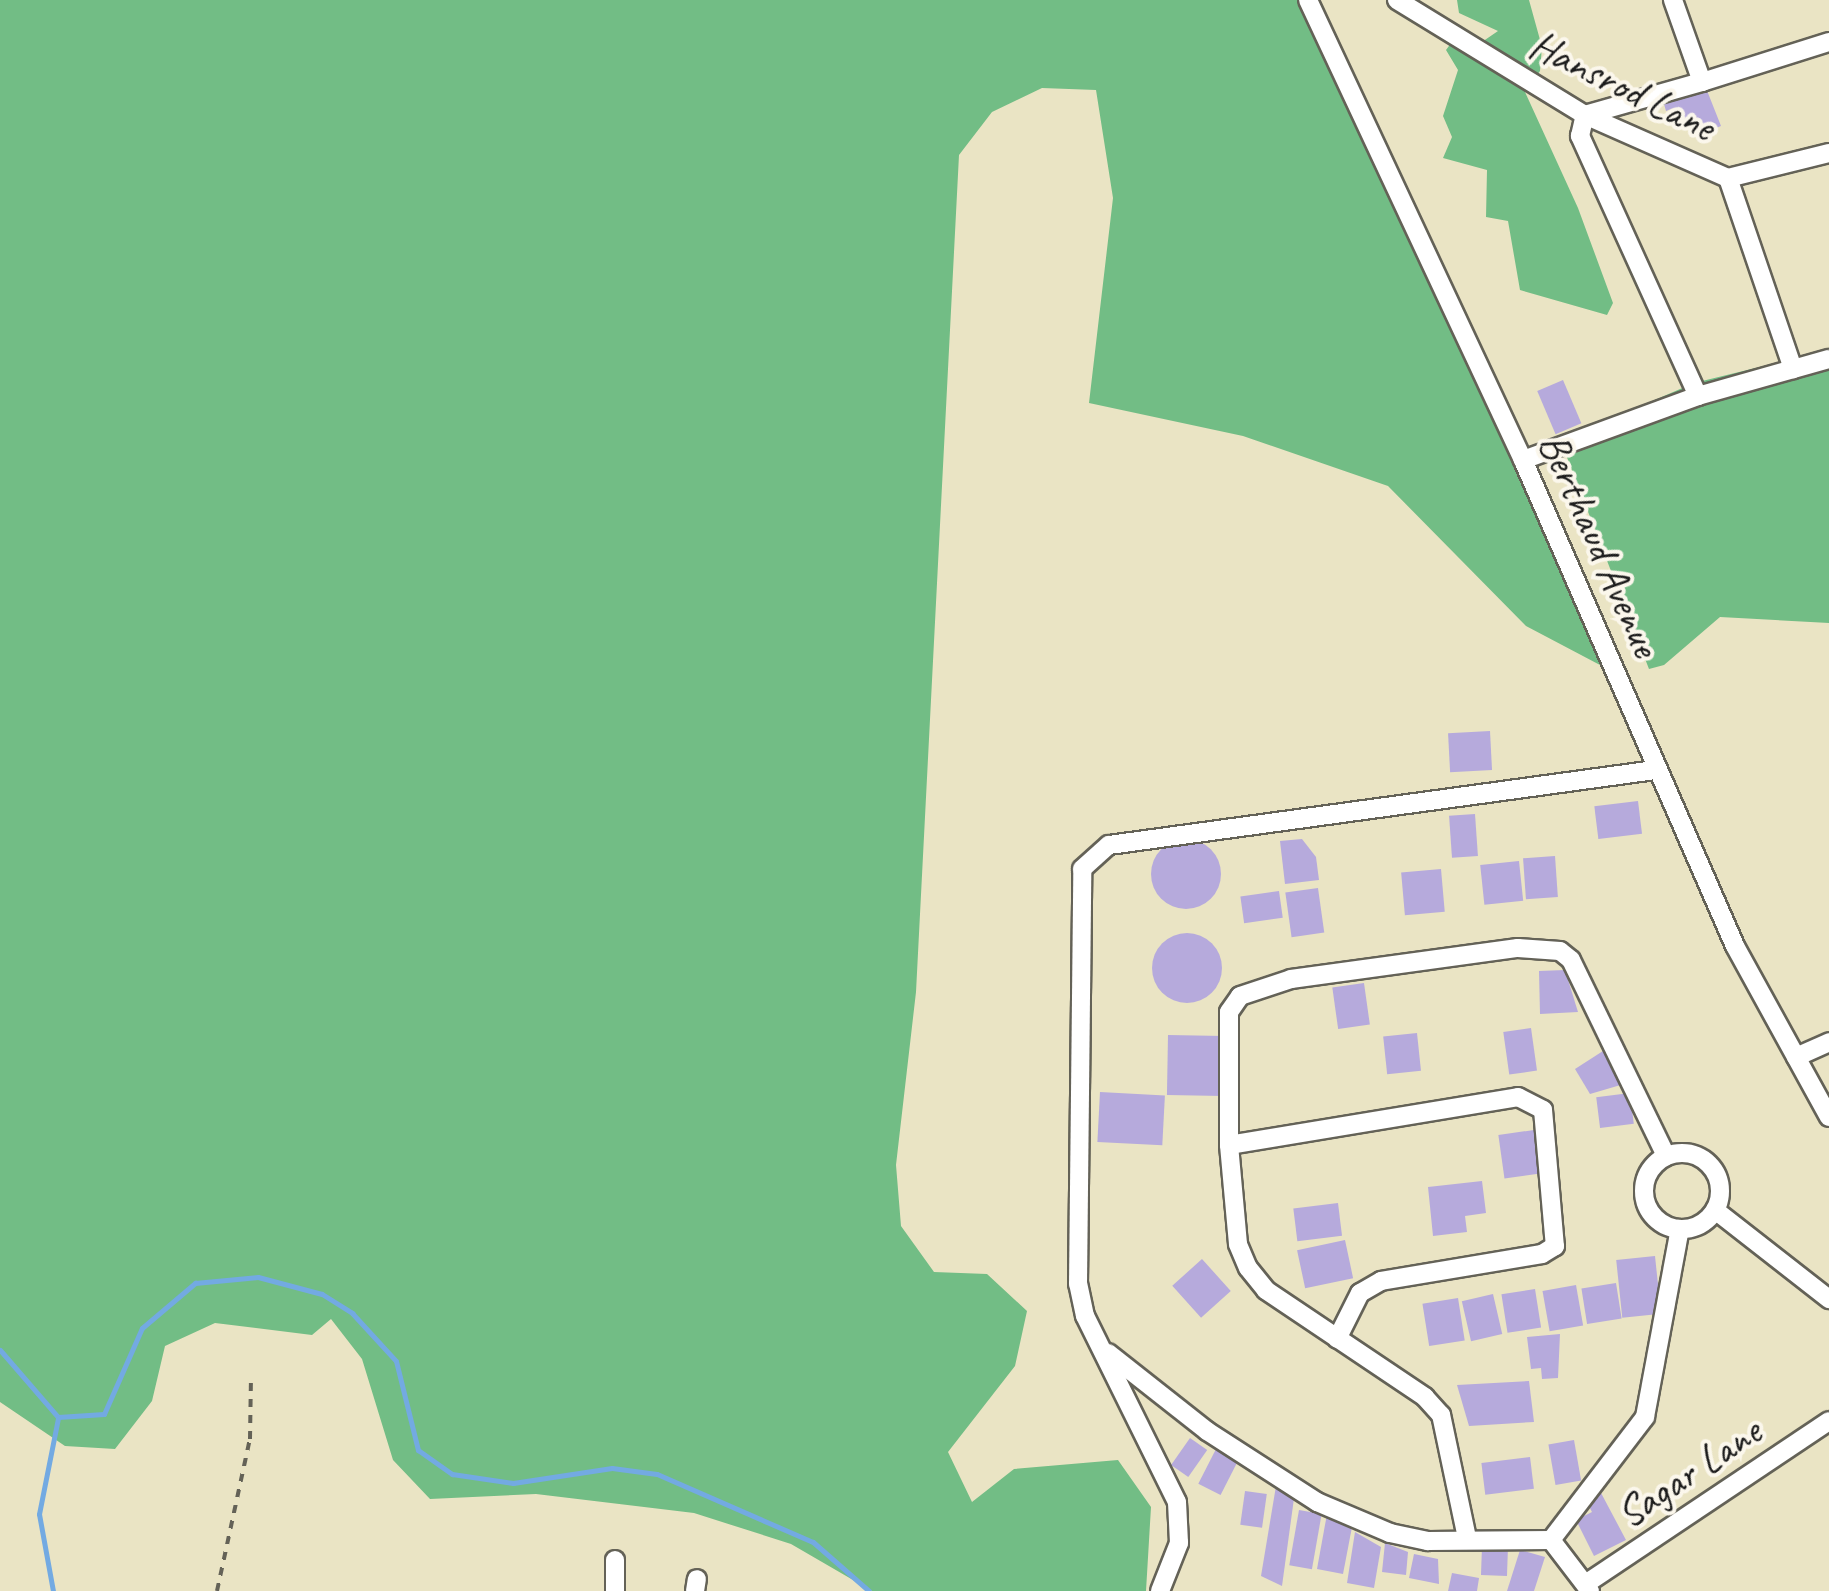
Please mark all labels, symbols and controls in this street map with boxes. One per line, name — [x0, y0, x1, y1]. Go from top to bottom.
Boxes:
street label: Hansrod Lane — [1521, 19, 1723, 153]
street label: Berthaud Avenue — [1527, 426, 1671, 664]
street label: Sagar Lane — [1607, 1406, 1771, 1540]

